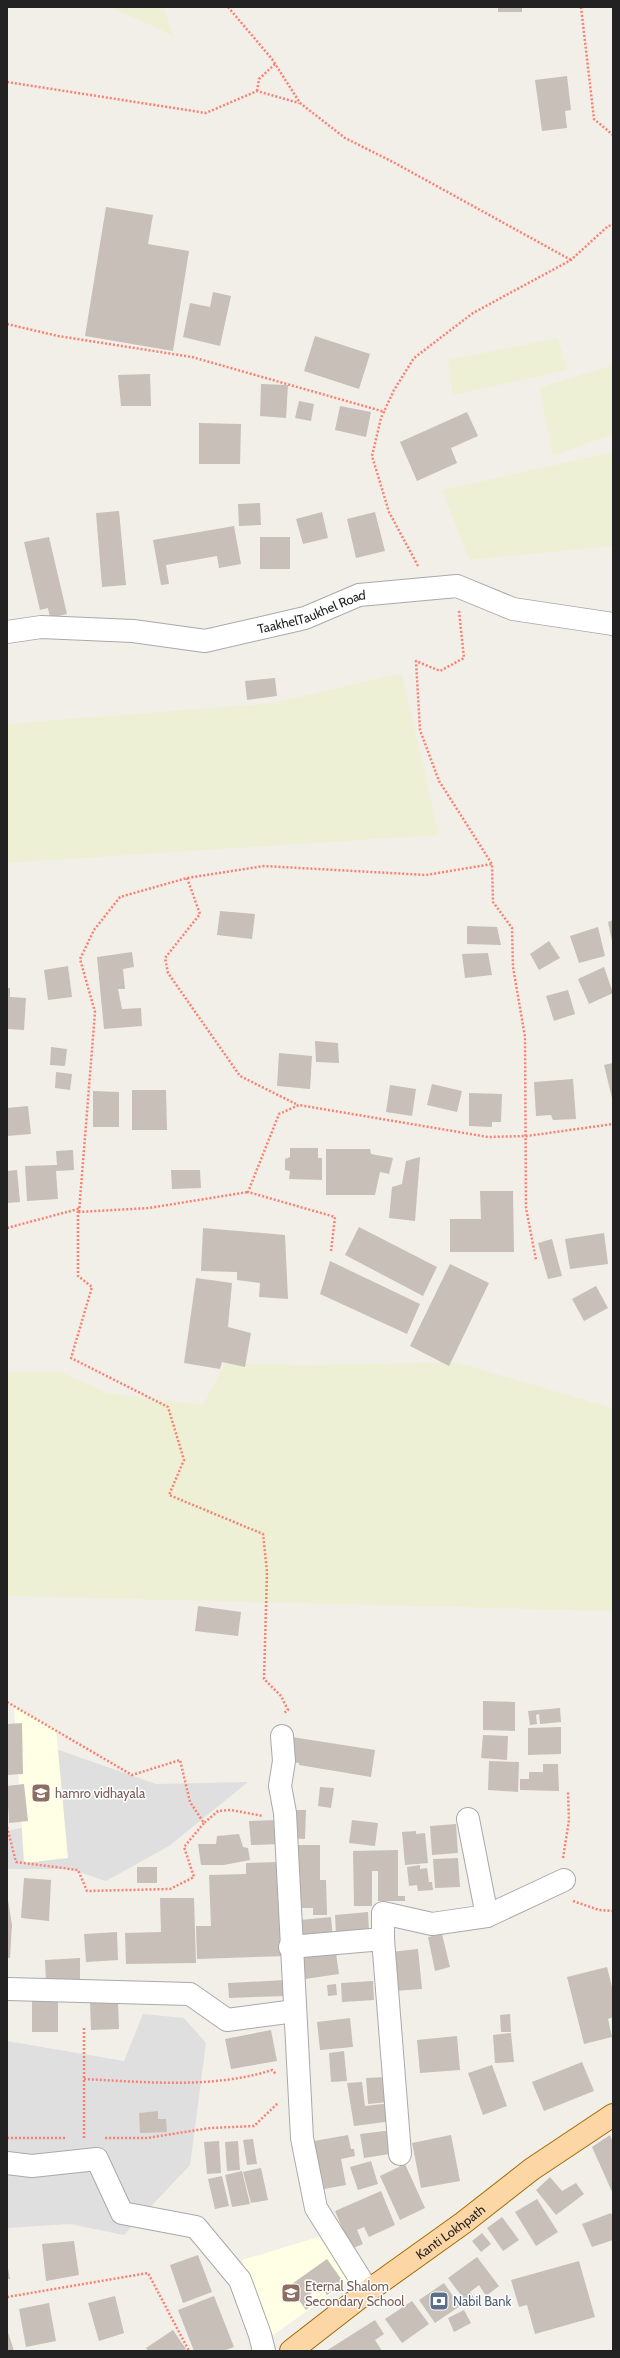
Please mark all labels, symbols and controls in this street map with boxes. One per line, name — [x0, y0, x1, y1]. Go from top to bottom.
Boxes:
street label: TaakhelTaukhel Road — [256, 586, 366, 637]
school or university icon: hamro vidhayala — [30, 1782, 52, 1804]
place label: hamro vidhayala — [55, 1785, 146, 1801]
street label: Kanti Lokhpath — [412, 2201, 488, 2262]
place label: Eternal Shalom Secondary School — [305, 2278, 404, 2309]
school or university icon: Eternal Shalom Secondary School — [280, 2282, 302, 2304]
bank icon: Nabil Bank — [428, 2290, 450, 2312]
place label: Nabil Bank — [453, 2293, 511, 2309]

